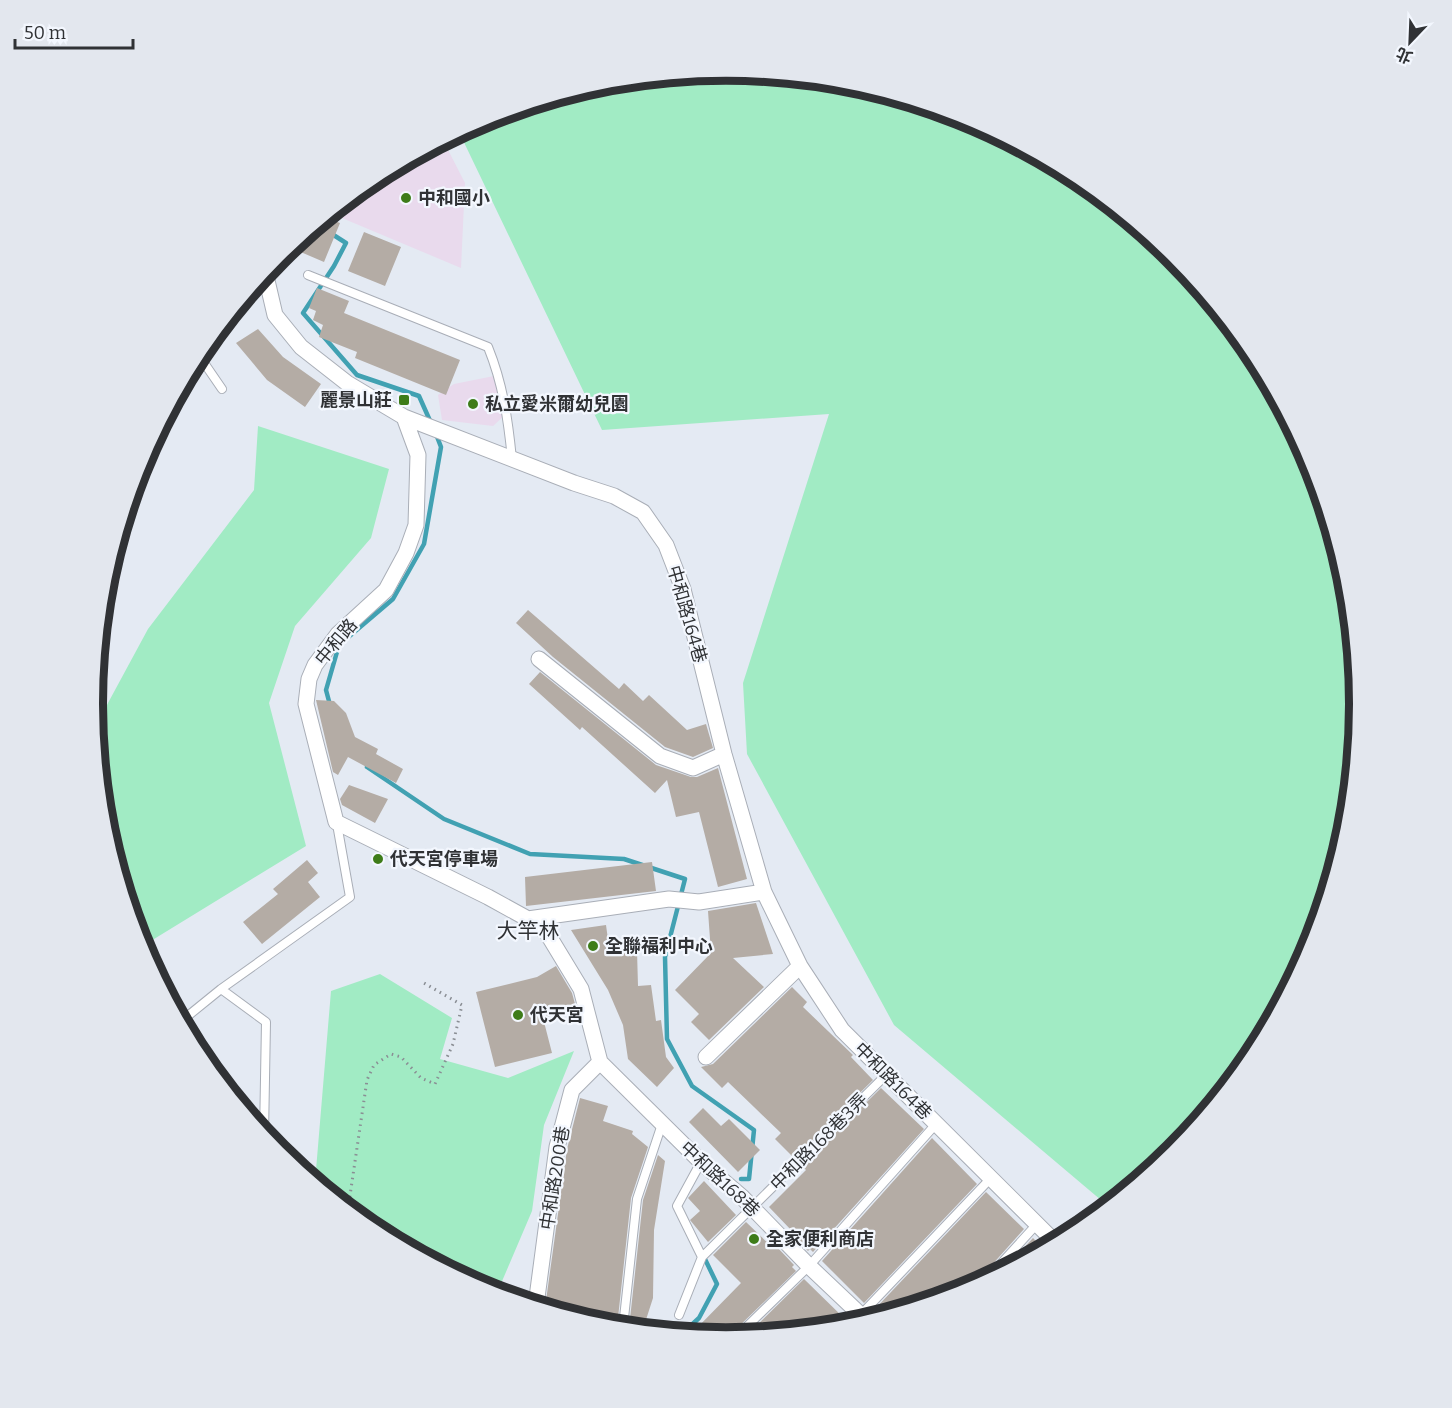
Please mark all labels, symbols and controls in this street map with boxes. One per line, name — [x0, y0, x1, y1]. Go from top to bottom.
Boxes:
scale bar — [15, 12, 134, 50]
north arrow — [1380, 12, 1440, 72]
text: 50 m — [24, 22, 66, 44]
text: 北 — [1393, 43, 1415, 67]
place label: 中和國小 — [418, 187, 490, 209]
marker: 中和國小 — [399, 191, 413, 205]
place label: 麗景山莊 — [320, 389, 392, 411]
marker: 麗景山莊 — [397, 393, 411, 407]
place label: 私立愛米爾幼兒園 — [485, 393, 629, 415]
marker: 私立愛米爾幼兒園 — [466, 397, 480, 411]
street label: 中和路164巷 — [663, 563, 711, 665]
street label: 中和路 — [310, 614, 362, 670]
place label: 代天宮停車場 — [389, 848, 498, 870]
marker: 代天宮停車場 — [371, 852, 385, 866]
district label: 大竿林 — [497, 918, 560, 944]
place label: 全聯福利中心 — [605, 935, 713, 957]
marker: 全聯福利中心 — [586, 939, 600, 953]
place label: 代天宮 — [529, 1004, 584, 1026]
marker: 代天宮 — [511, 1008, 525, 1022]
street label: 中和路164巷 — [850, 1038, 936, 1124]
street label: 中和路168巷3弄 — [766, 1089, 872, 1195]
street label: 中和路200巷 — [536, 1124, 574, 1232]
street label: 中和路168巷 — [676, 1137, 764, 1221]
place label: 全家便利商店 — [766, 1228, 874, 1250]
marker: 全家便利商店 — [747, 1232, 761, 1246]

